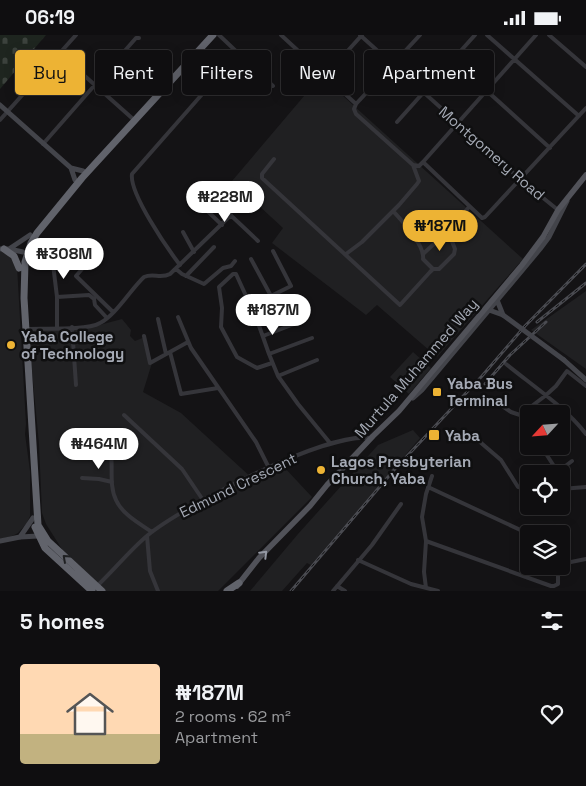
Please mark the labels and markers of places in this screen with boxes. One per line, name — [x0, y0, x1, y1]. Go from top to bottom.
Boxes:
pin: ₦228M — [190, 181, 260, 223]
pin: ₦187M — [405, 209, 475, 252]
pin: ₦308M — [29, 237, 99, 280]
pin: ₦187M — [238, 293, 308, 336]
place label: Yaba College of Technology — [21, 327, 124, 363]
marker: Yaba College of Technology — [5, 339, 17, 351]
place label: Yaba Bus Terminal — [447, 374, 513, 410]
marker: Yaba Bus Terminal — [431, 386, 443, 398]
place label: Yaba — [445, 426, 480, 445]
pin: ₦464M — [64, 427, 134, 470]
marker: Yaba — [427, 428, 441, 442]
place label: Lagos Presbyterian Church, Yaba — [331, 452, 471, 488]
marker: Lagos Presbyterian Church, Yaba — [315, 464, 327, 476]

